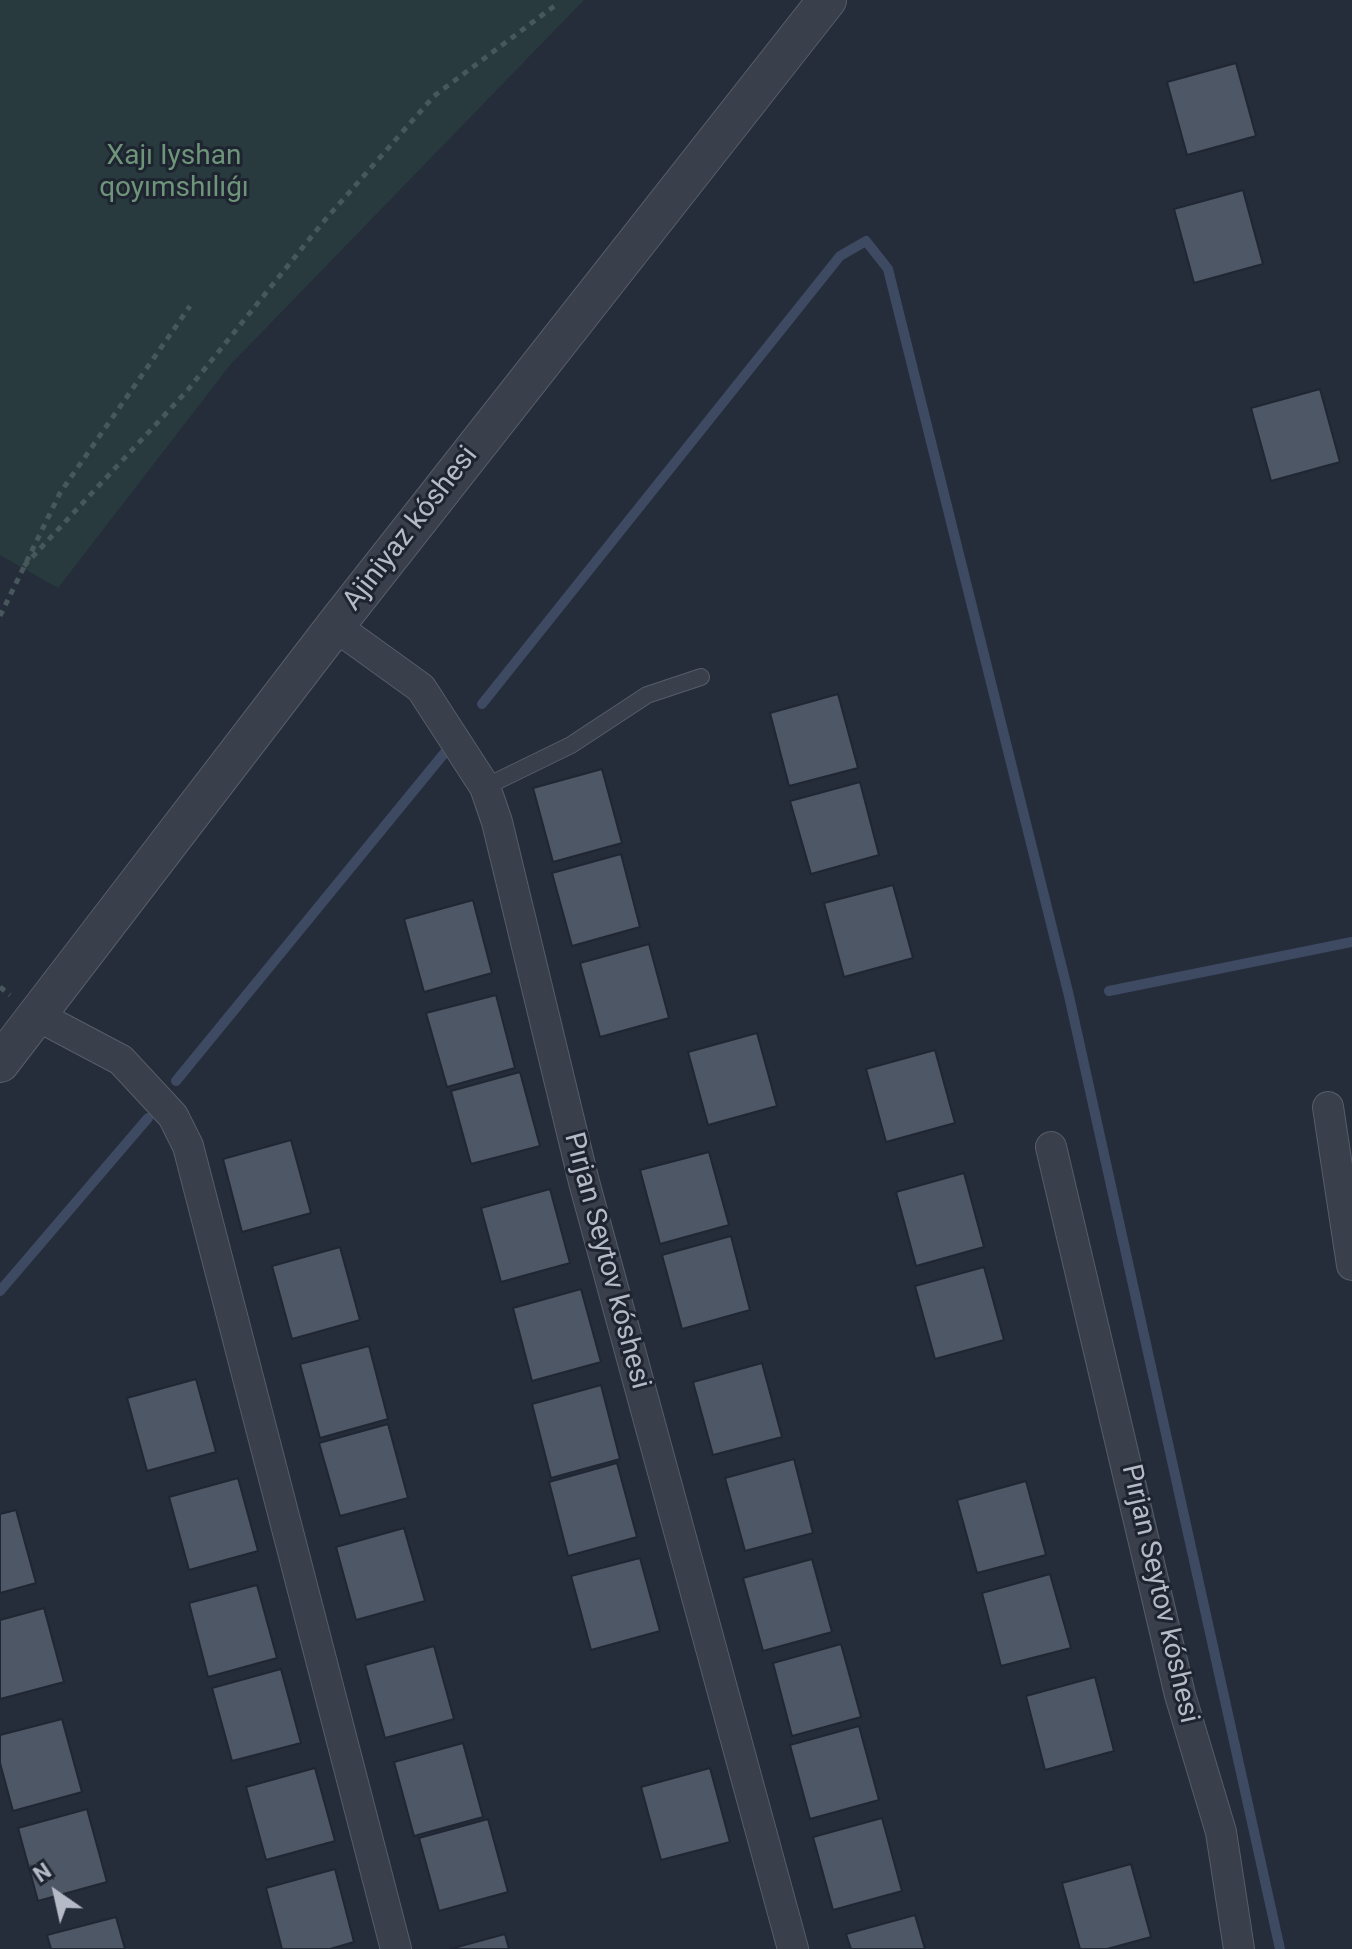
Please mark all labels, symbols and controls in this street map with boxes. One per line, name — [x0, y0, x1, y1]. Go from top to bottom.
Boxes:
park label: Xajı Iyshan qoyımshılıǵı — [99, 140, 249, 206]
street label: Ajiniyaz kóshesi — [336, 440, 486, 618]
street label: Pırjan Seytov kóshesi — [556, 1129, 656, 1393]
street label: Pırjan Seytov kóshesi — [1113, 1461, 1205, 1727]
north arrow — [16, 1853, 96, 1933]
text: N — [29, 1858, 56, 1887]

